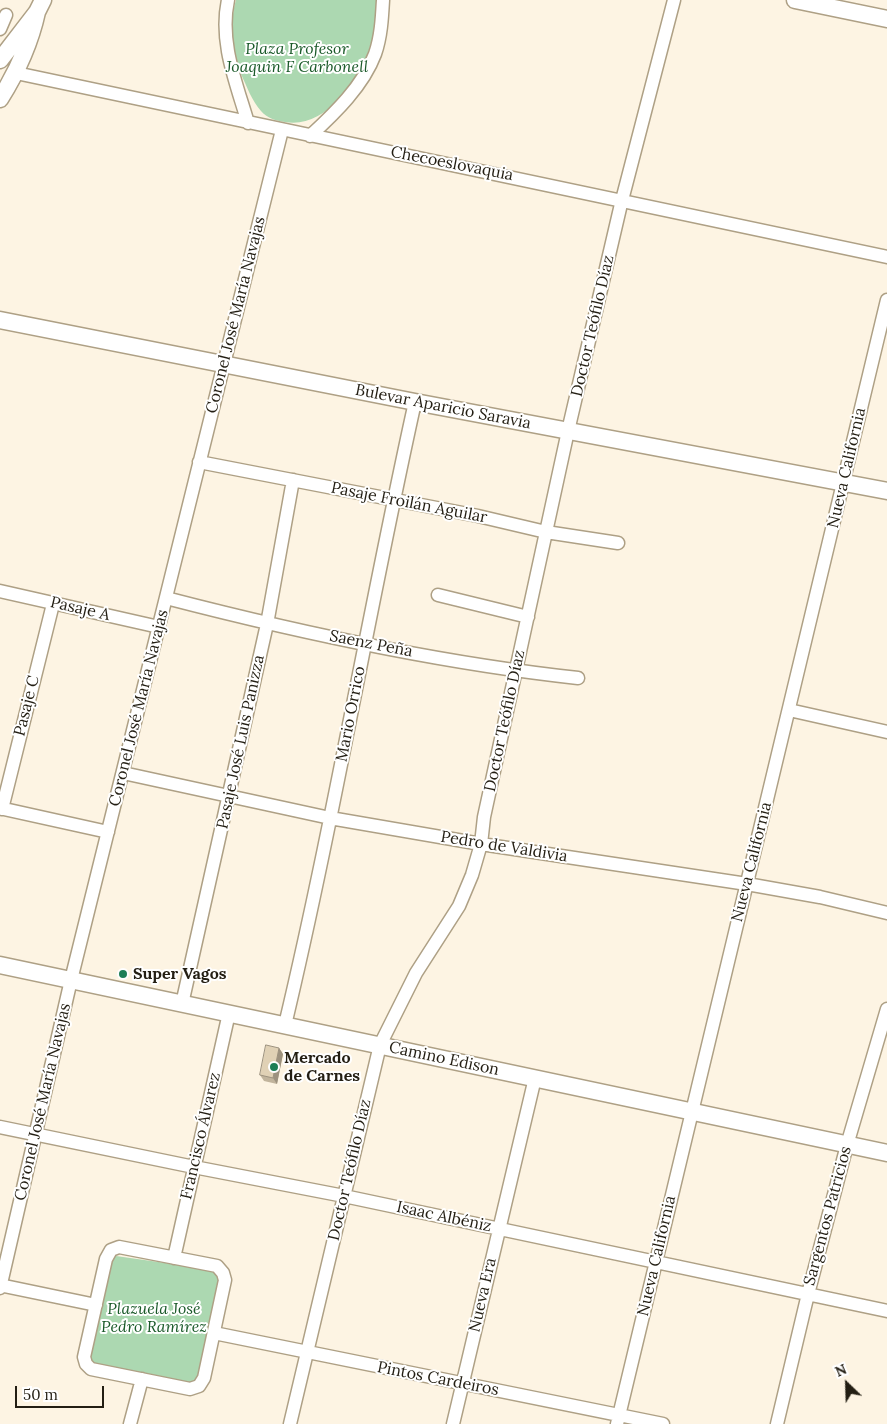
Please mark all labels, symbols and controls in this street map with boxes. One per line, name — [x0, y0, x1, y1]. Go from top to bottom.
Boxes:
park label: Plaza Profesor Joaquin F Carbonell — [226, 39, 368, 77]
street label: Checoeslovaquia — [389, 143, 515, 185]
street label: Coronel José María Navajas — [202, 215, 270, 415]
street label: Doctor Teófilo Díaz — [567, 253, 619, 399]
street label: Bulevar Aparicio Saravia — [354, 381, 532, 433]
street label: Nueva California — [824, 406, 870, 530]
street label: Pasaje Froilán Aguilar — [329, 478, 489, 528]
street label: Pasaje A — [48, 593, 112, 625]
street label: Coronel José María Navajas — [105, 608, 173, 808]
street label: Saenz Peña — [328, 627, 414, 661]
street label: Doctor Teófilo Díaz — [481, 648, 529, 794]
street label: Pasaje José Luis Panizza — [213, 653, 269, 831]
street label: Mario Orrico — [332, 665, 370, 763]
street label: Pasaje C — [10, 674, 44, 738]
street label: Nueva California — [728, 800, 776, 924]
street label: Pedro de Valdivia — [439, 827, 569, 867]
place label: Super Vagos — [133, 964, 226, 984]
marker: Super Vagos — [117, 968, 129, 980]
street label: Coronel José María Navajas — [11, 1001, 75, 1203]
street label: Camino Edison — [387, 1038, 501, 1080]
place label: Mercado de Carnes — [284, 1048, 360, 1086]
marker: Mercado de Carnes — [268, 1061, 280, 1073]
street label: Francisco Álvarez — [177, 1071, 225, 1201]
street label: Doctor Teófilo Díaz — [324, 1097, 376, 1243]
street label: Sargentos Patricios — [800, 1144, 856, 1288]
street label: Nueva California — [634, 1194, 680, 1318]
street label: Isaac Albéniz — [395, 1198, 493, 1236]
street label: Nueva Era — [465, 1256, 501, 1334]
park label: Plazuela José Pedro Ramírez — [101, 1299, 207, 1337]
street label: Pintos Cardeiros — [376, 1358, 500, 1400]
north arrow — [822, 1359, 872, 1409]
text: N — [832, 1360, 849, 1381]
scale bar — [18, 1376, 106, 1408]
text: 50 m — [23, 1385, 58, 1404]

